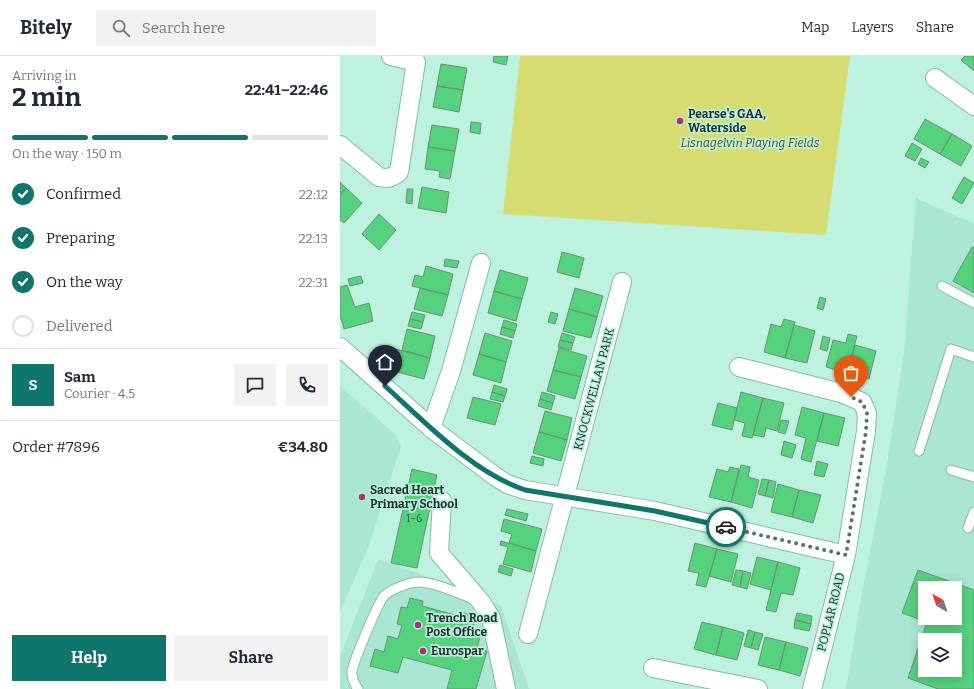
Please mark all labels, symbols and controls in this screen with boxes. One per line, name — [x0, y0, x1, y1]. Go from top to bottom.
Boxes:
search box — [96, 10, 376, 46]
text: Bitely — [20, 16, 72, 39]
icon: search — [110, 17, 132, 39]
text: Search here — [142, 19, 225, 37]
text: Map — [801, 19, 829, 36]
text: Layers — [851, 19, 894, 36]
text: Share — [916, 19, 954, 36]
text: Arriving in — [12, 68, 77, 83]
text: 22:41–22:46 — [245, 81, 328, 99]
text: 2 min — [12, 82, 81, 113]
place label: Pearse's GAA, Waterside — [688, 107, 766, 135]
marker: Pearse's GAA, Waterside — [675, 116, 685, 126]
park label: Lisnagelvin Playing Fields — [680, 136, 820, 150]
text: On the way · 150 m — [12, 146, 122, 161]
icon: check — [12, 183, 34, 205]
text: Confirmed — [46, 185, 121, 203]
text: 22:12 — [299, 187, 328, 202]
icon: check — [12, 227, 34, 249]
text: Preparing — [46, 229, 115, 247]
text: 22:13 — [298, 231, 328, 246]
icon: check — [12, 271, 34, 293]
text: On the way — [46, 273, 123, 291]
text: 22:31 — [298, 275, 328, 290]
text: Delivered — [46, 317, 113, 335]
street label: KNOCKWELLAN PARK — [571, 326, 617, 452]
pin — [368, 345, 402, 386]
icon: home — [374, 351, 396, 373]
pin — [834, 356, 868, 397]
icon: bag — [840, 362, 862, 384]
button: chat — [234, 364, 276, 406]
button: phone — [286, 364, 328, 406]
text: Sam — [64, 368, 96, 386]
text: S — [28, 376, 38, 394]
text: Courier · 4.5 — [64, 386, 135, 401]
text: Order #7896 — [12, 438, 100, 456]
text: €34.80 — [278, 438, 328, 456]
place label: Sacred Heart Primary School — [370, 483, 458, 511]
marker: Sacred Heart Primary School — [357, 492, 367, 502]
courier — [706, 507, 746, 547]
house number: 1–6 — [406, 513, 422, 525]
icon: car — [715, 516, 737, 538]
street label: POPLAR ROAD — [814, 571, 848, 653]
north arrow — [918, 581, 962, 625]
map controls — [918, 581, 962, 677]
place label: Trench Road Post Office — [426, 611, 498, 639]
marker: Trench Road Post Office — [413, 620, 423, 630]
button: layers — [918, 633, 962, 677]
button: Help — [12, 635, 166, 681]
button: Share — [174, 635, 328, 681]
place label: Eurospar — [431, 644, 484, 658]
marker: Eurospar — [418, 646, 428, 656]

